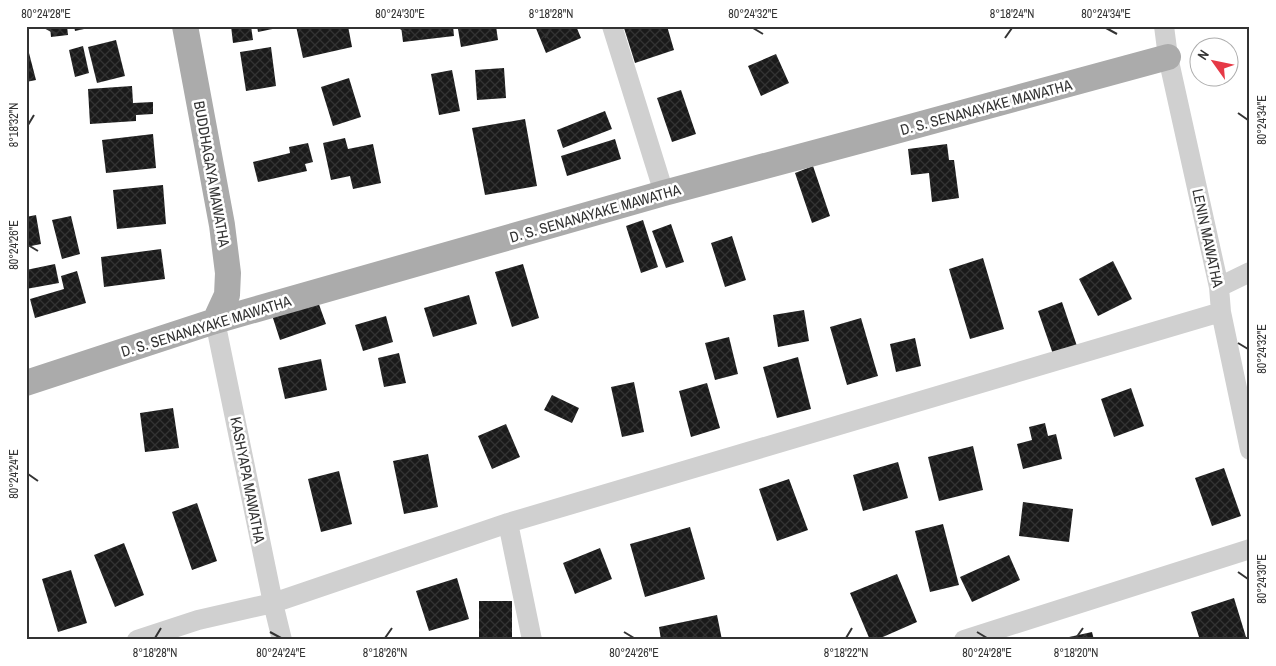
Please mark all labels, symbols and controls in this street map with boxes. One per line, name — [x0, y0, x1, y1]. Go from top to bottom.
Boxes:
text: 80°24'28"E — [21, 6, 71, 22]
text: 80°24'30"E — [375, 6, 425, 22]
text: 8°18'28"N — [529, 6, 573, 22]
text: 80°24'32"E — [728, 6, 778, 22]
text: 8°18'24"N — [990, 6, 1034, 22]
text: 80°24'34"E — [1081, 6, 1131, 22]
north arrow — [1188, 38, 1238, 88]
text: N — [1193, 47, 1213, 63]
street label: D. S. SENANAYAKE MAWATHA — [898, 74, 1075, 140]
text: 80°24'34"E — [1254, 95, 1270, 145]
street label: BUDDHAGAYA MAWATHA — [189, 99, 235, 250]
text: 8°18'32"N — [6, 103, 22, 147]
street label: D. S. SENANAYAKE MAWATHA — [507, 178, 684, 247]
street label: LENIN MAWATHA — [1187, 187, 1229, 290]
text: 80°24'26"E — [6, 220, 22, 270]
street label: D. S. SENANAYAKE MAWATHA — [118, 290, 294, 362]
text: 80°24'32"E — [1254, 324, 1270, 374]
street label: KASHYAPA MAWATHA — [225, 415, 271, 546]
text: 80°24'24"E — [6, 449, 22, 499]
text: 80°24'30"E — [1254, 554, 1270, 604]
text: 8°18'28"N — [133, 645, 177, 661]
text: 80°24'24"E — [256, 645, 306, 661]
text: 8°18'26"N — [363, 645, 407, 661]
text: 80°24'26"E — [609, 645, 659, 661]
text: 8°18'22"N — [824, 645, 868, 661]
text: 80°24'28"E — [962, 645, 1012, 661]
text: 8°18'20"N — [1054, 645, 1098, 661]

